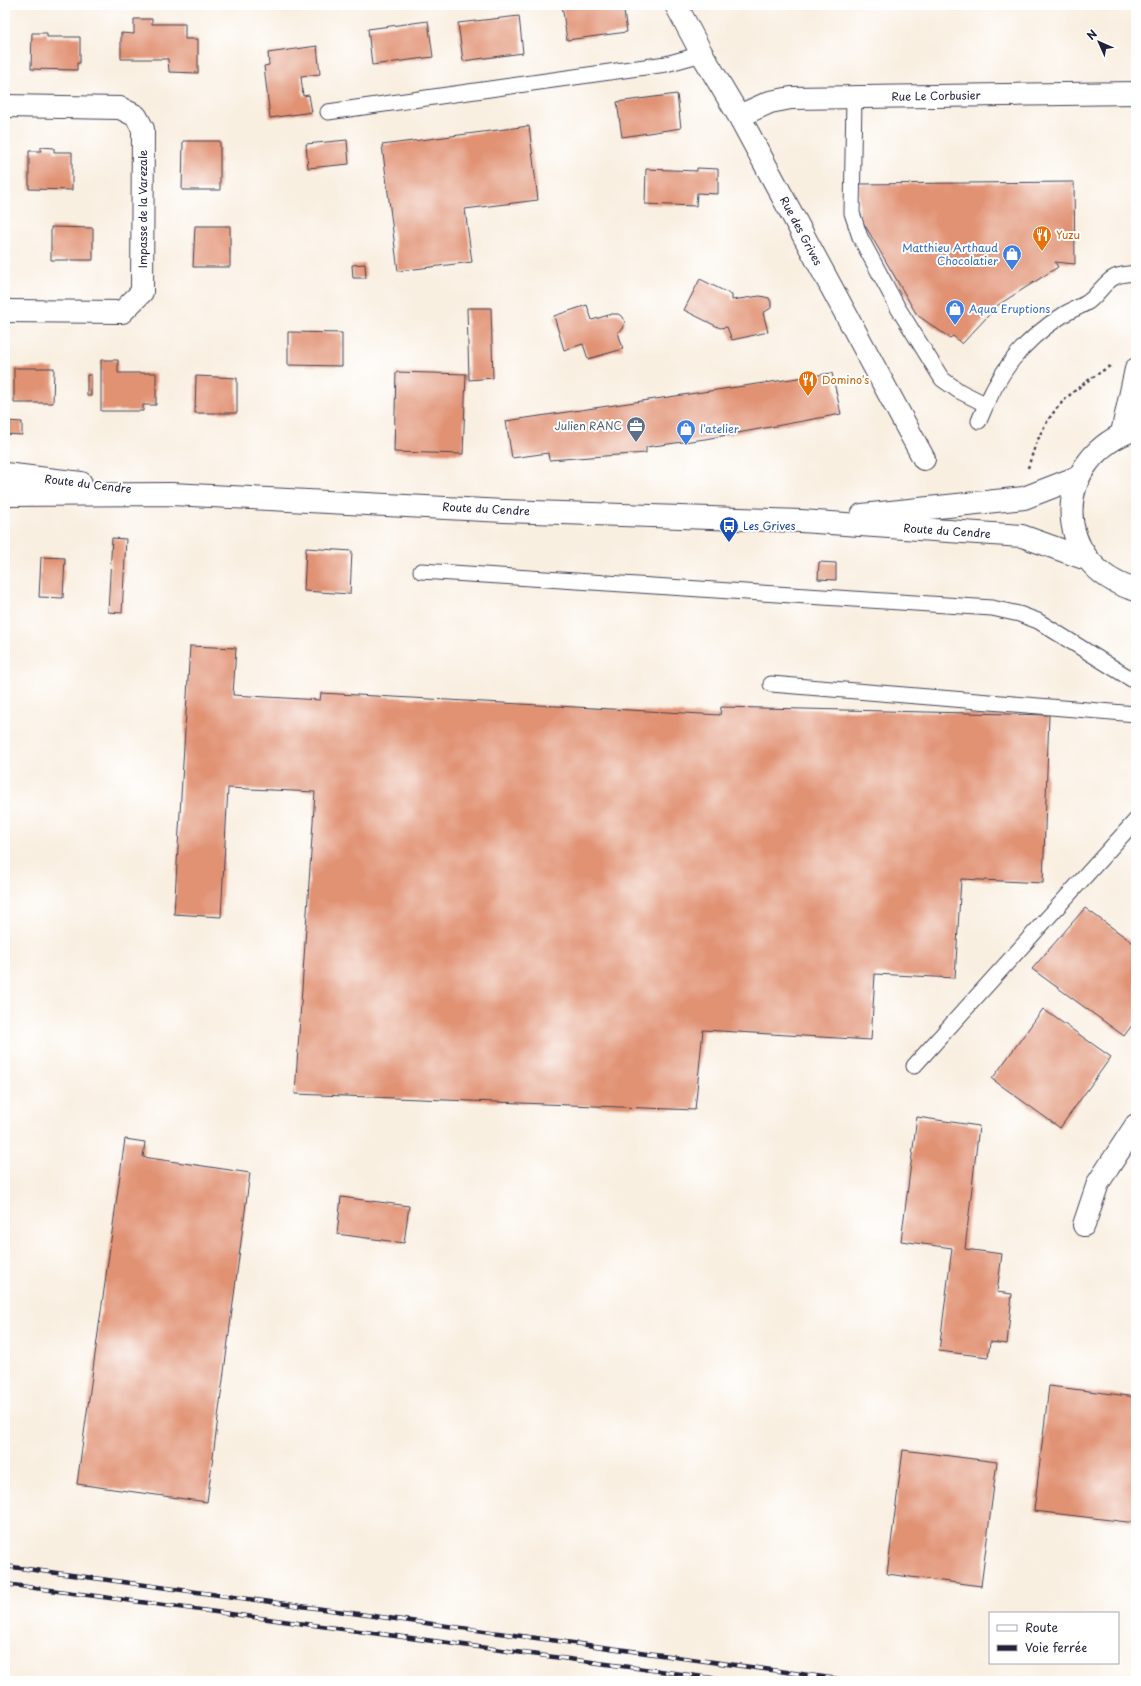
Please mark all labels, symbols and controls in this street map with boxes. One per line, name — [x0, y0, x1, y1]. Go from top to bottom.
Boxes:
north arrow — [1079, 22, 1119, 62]
text: N — [1082, 25, 1101, 44]
street label: Rue Le Corbusier — [891, 86, 981, 105]
street label: Impasse de la Varezale — [134, 150, 151, 268]
street label: Rue des Grives — [776, 193, 827, 268]
restaurant icon: Yuzu — [1031, 224, 1053, 252]
place label: Yuzu — [1056, 226, 1080, 243]
place label: Matthieu Arthaud Chocolatier — [902, 239, 998, 269]
shop icon: Matthieu Arthaud Chocolatier — [1001, 243, 1023, 271]
shop icon: Aqua Eruptions — [944, 298, 966, 326]
place label: Aqua Eruptions — [969, 300, 1050, 317]
restaurant icon: Domino's — [797, 369, 819, 397]
place label: Domino's — [822, 371, 869, 388]
office icon: Julien RANC — [625, 415, 647, 443]
place label: Julien RANC — [554, 417, 622, 434]
shop icon: l'atelier — [675, 418, 697, 446]
place label: l'atelier — [700, 420, 739, 437]
street label: Route du Cendre — [44, 470, 133, 497]
street label: Route du Cendre — [442, 498, 530, 519]
bus stop icon: Les Grives — [718, 515, 740, 543]
place label: Les Grives — [743, 517, 796, 534]
street label: Route du Cendre — [903, 519, 991, 542]
legend — [989, 1612, 1119, 1664]
text: Route — [1025, 1618, 1058, 1636]
text: Voie ferrée — [1025, 1638, 1087, 1656]

